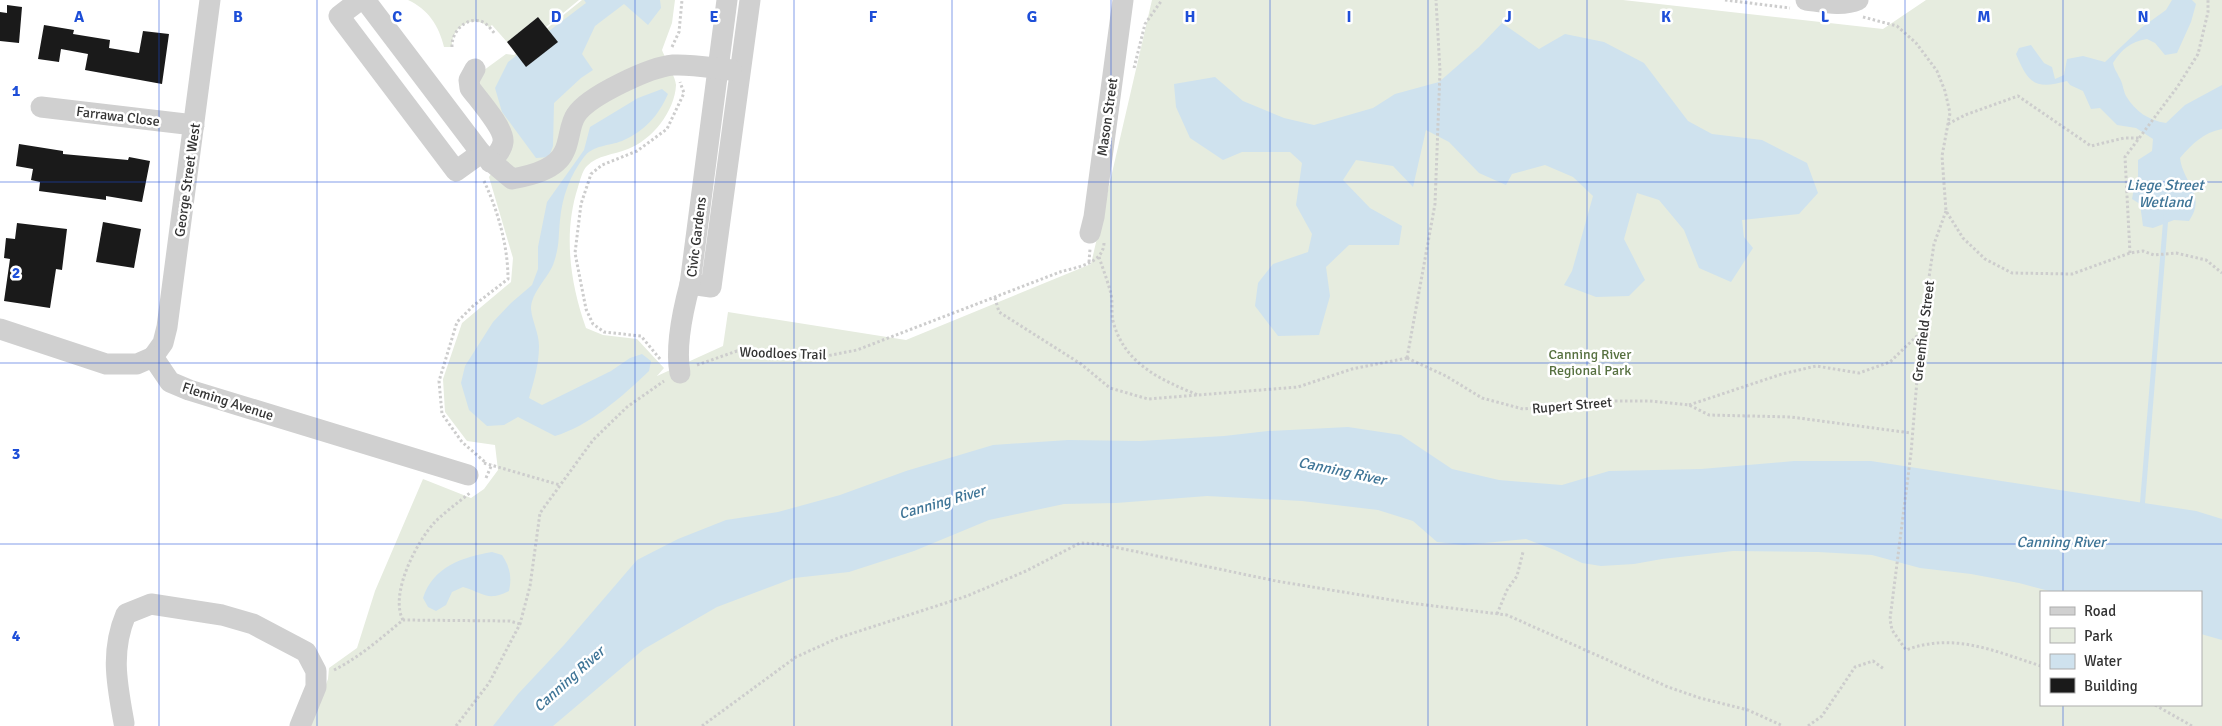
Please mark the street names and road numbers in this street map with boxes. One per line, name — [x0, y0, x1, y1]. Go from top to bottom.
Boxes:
street label: Mason Street — [1094, 77, 1121, 157]
street label: Farrawa Close — [75, 103, 161, 130]
street label: George Street West — [171, 122, 204, 238]
street label: Civic Gardens — [683, 196, 710, 278]
street label: Greenfield Street — [1909, 279, 1938, 383]
street label: Woodloes Trail — [739, 343, 827, 364]
street label: Fleming Avenue — [180, 379, 276, 424]
street label: Rupert Street — [1531, 394, 1613, 417]

